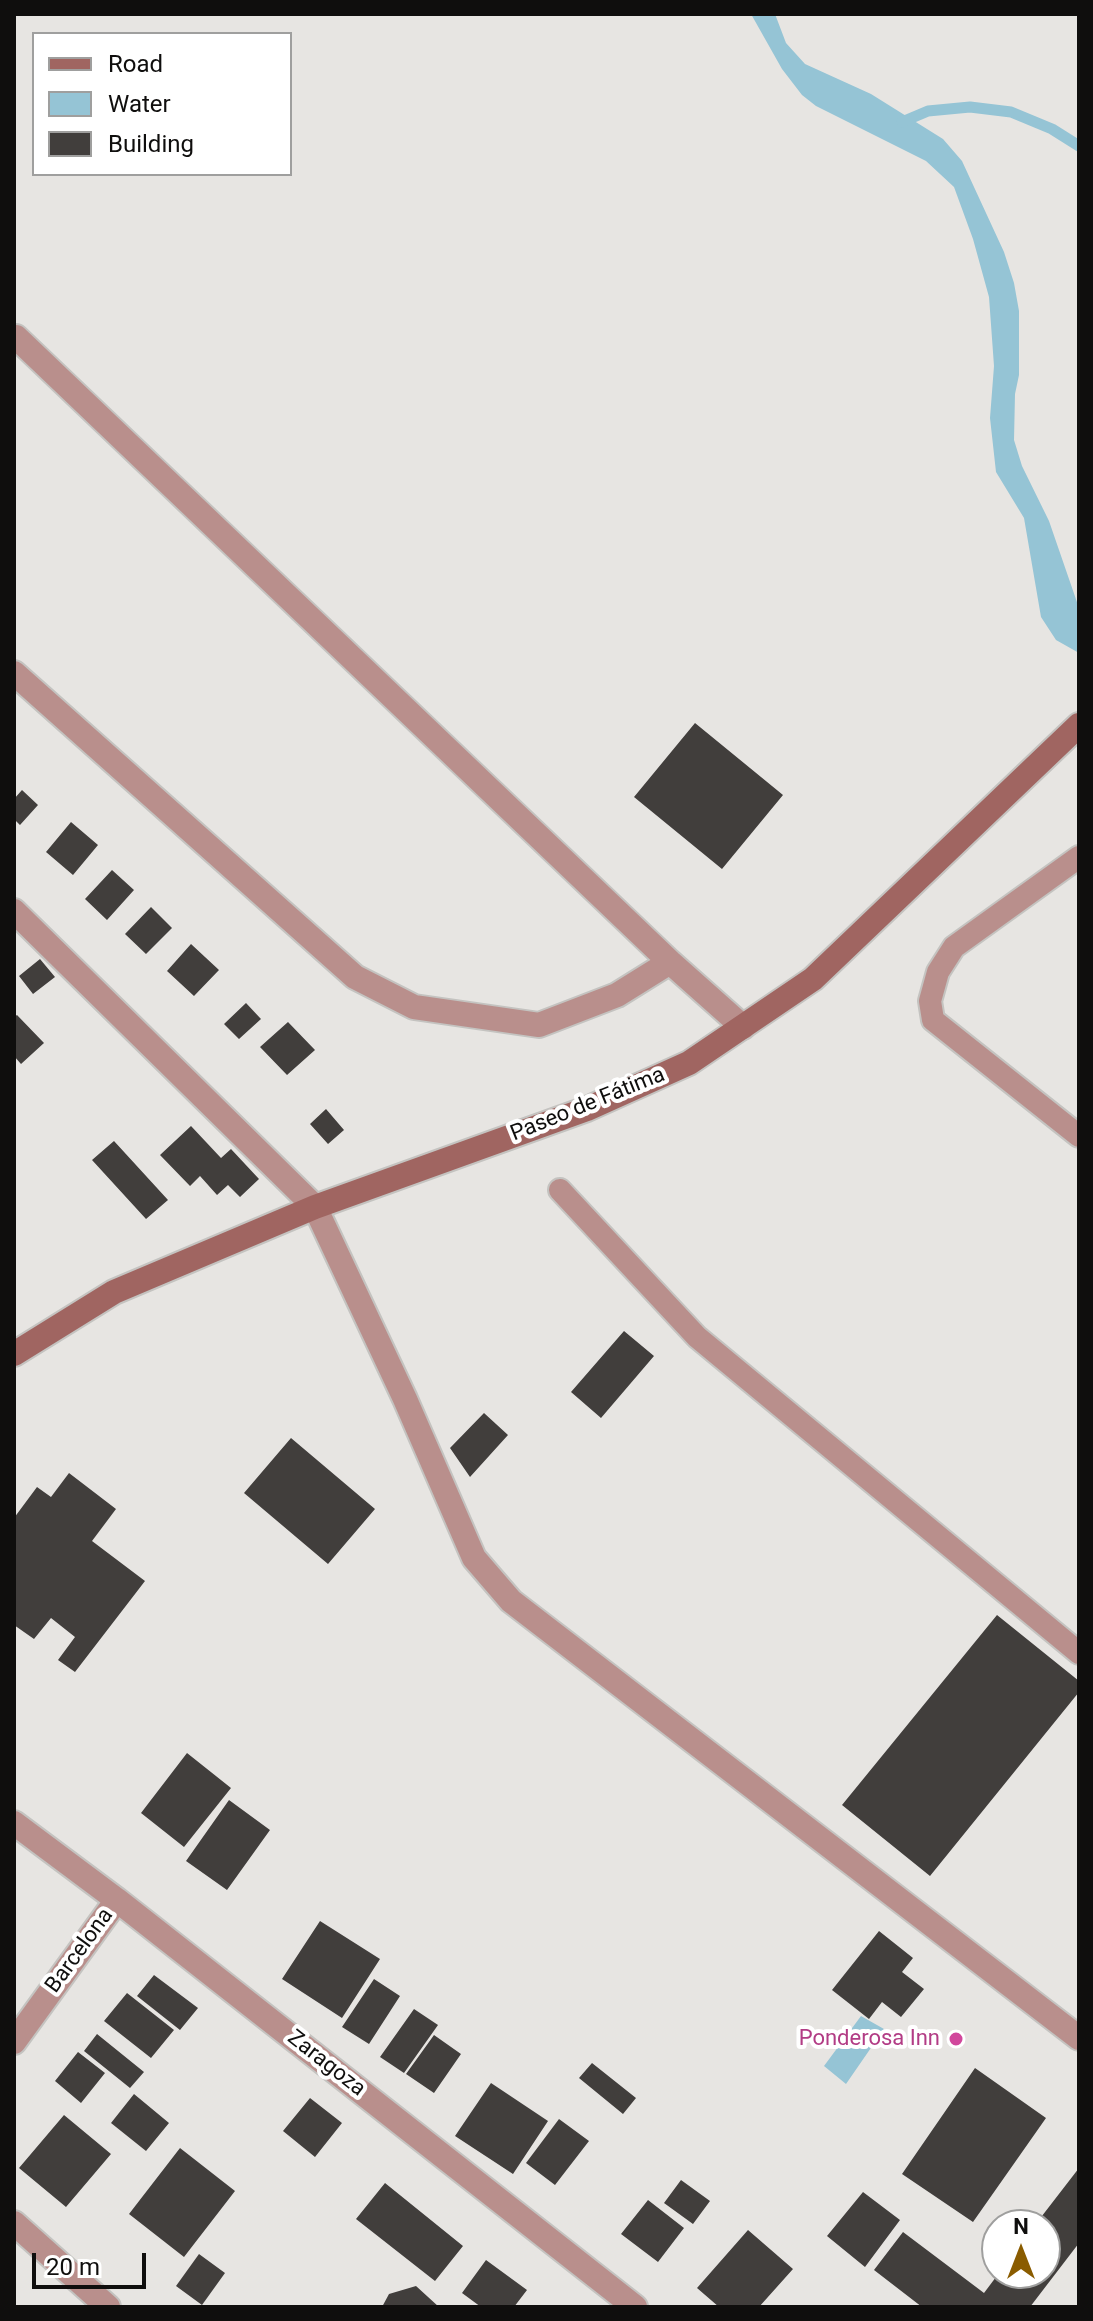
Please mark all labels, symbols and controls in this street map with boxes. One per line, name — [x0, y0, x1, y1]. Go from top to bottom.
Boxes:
legend — [32, 32, 292, 176]
text: Road — [108, 50, 163, 78]
text: Water — [108, 90, 171, 118]
text: Building — [108, 130, 194, 158]
street label: Paseo de Fátima — [507, 1062, 669, 1148]
street label: Barcelona — [40, 1904, 120, 1998]
street label: Zaragoza — [282, 2025, 370, 2103]
place label: Ponderosa Inn — [799, 2026, 940, 2052]
marker: Ponderosa Inn — [947, 2030, 965, 2048]
north arrow — [981, 2209, 1061, 2289]
text: N — [1013, 2214, 1029, 2239]
scale bar — [36, 2237, 150, 2287]
text: 20 m — [46, 2253, 100, 2281]

